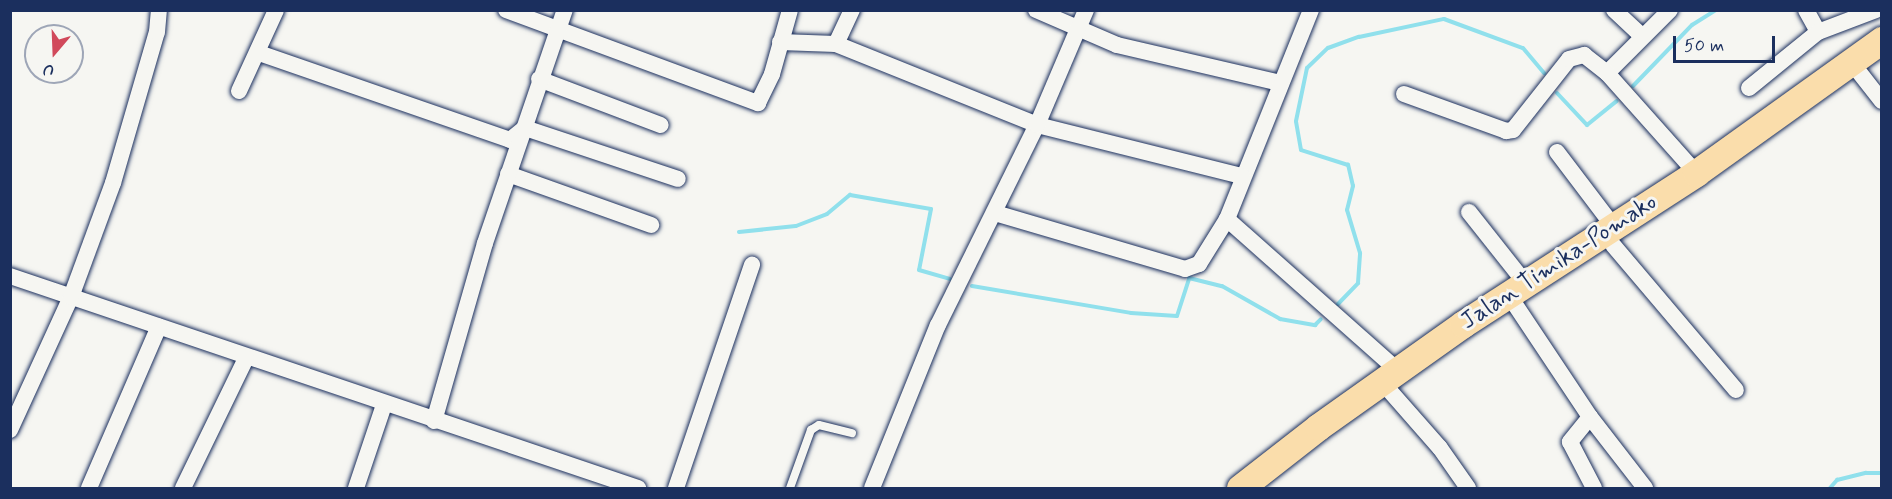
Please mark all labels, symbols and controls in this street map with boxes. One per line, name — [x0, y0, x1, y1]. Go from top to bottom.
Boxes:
north arrow — [24, 24, 84, 84]
scale bar — [1676, 24, 1778, 62]
text: 50 m — [1684, 34, 1724, 58]
text: U — [40, 58, 57, 81]
street label: Jalan Timika-Pomako — [1456, 188, 1662, 336]

